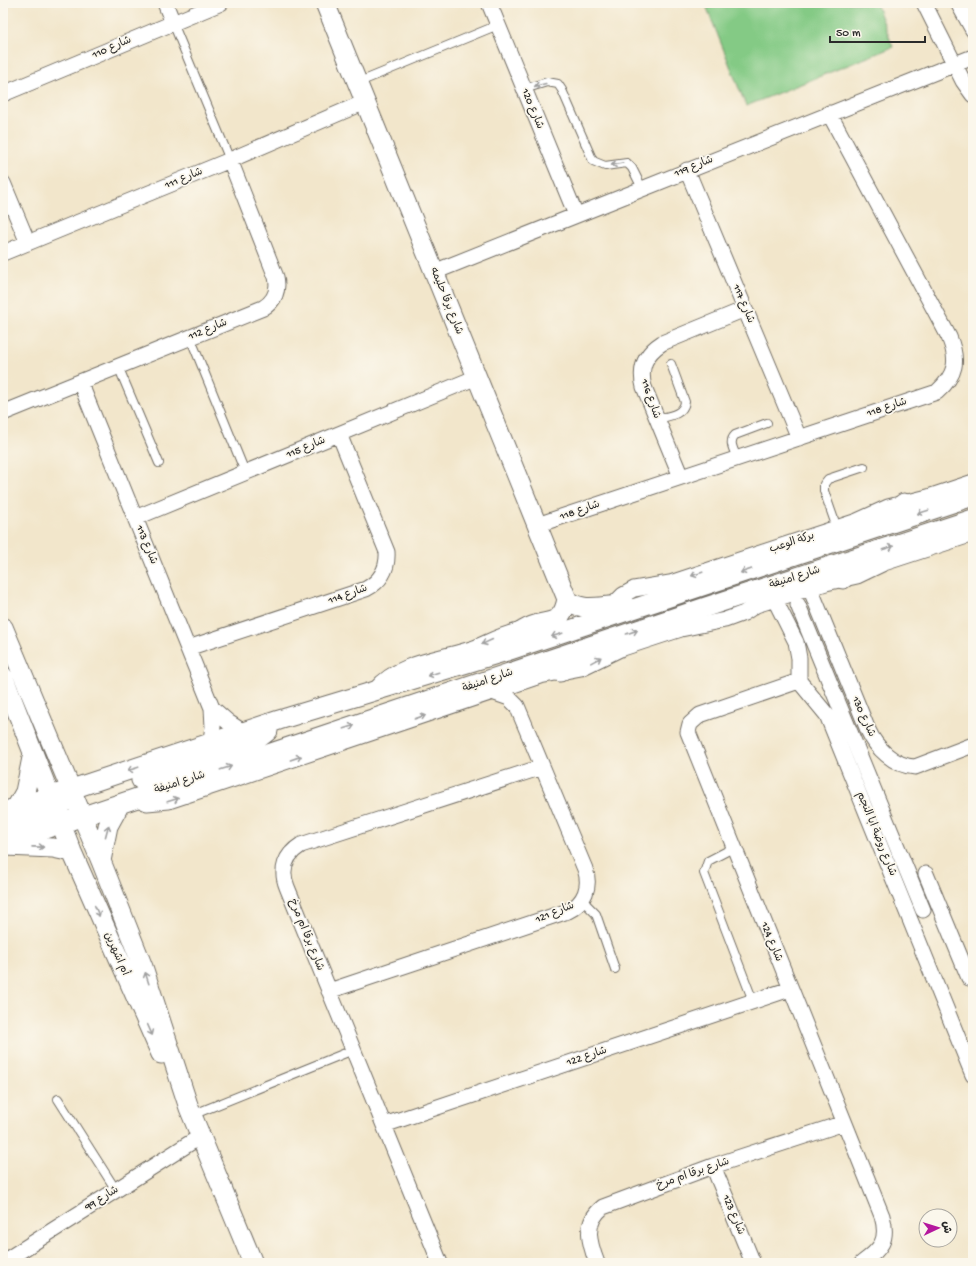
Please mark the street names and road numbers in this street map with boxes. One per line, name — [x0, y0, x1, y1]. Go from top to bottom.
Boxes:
street label: شارع 110 — [89, 33, 134, 63]
street label: شارع 120 — [517, 86, 546, 131]
street label: شارع 119 — [672, 153, 716, 182]
street label: شارع 111 — [162, 165, 205, 193]
street label: شارع برقا حليمه — [426, 265, 466, 337]
street label: شارع 117 — [728, 281, 757, 326]
street label: شارع 112 — [186, 316, 229, 344]
street label: شارع 116 — [636, 376, 663, 421]
street label: شارع 118 — [864, 395, 909, 421]
street label: شارع 115 — [283, 434, 328, 463]
street label: شارع 118 — [557, 498, 602, 525]
street label: شارع 113 — [131, 522, 160, 567]
street label: بركة الوعب — [768, 529, 816, 556]
street label: شارع امنيفة — [768, 563, 822, 593]
street label: شارع 114 — [326, 582, 369, 609]
street label: شارع امنيفة — [461, 666, 515, 696]
street label: شارع 130 — [847, 694, 878, 739]
street label: شارع امنيفة — [153, 768, 207, 798]
street label: شارع روضة ابا النجم — [853, 790, 899, 878]
street label: شارع برقا ام مرخ — [285, 897, 327, 973]
street label: شارع 121 — [533, 899, 576, 927]
street label: شارع 124 — [756, 919, 785, 964]
street label: أم اشهرين — [100, 930, 133, 978]
street label: شارع 122 — [564, 1044, 609, 1070]
street label: شارع برقا ام مرخ — [655, 1155, 731, 1193]
street label: شارع 99 — [82, 1183, 122, 1215]
street label: شارع 123 — [718, 1192, 748, 1237]

